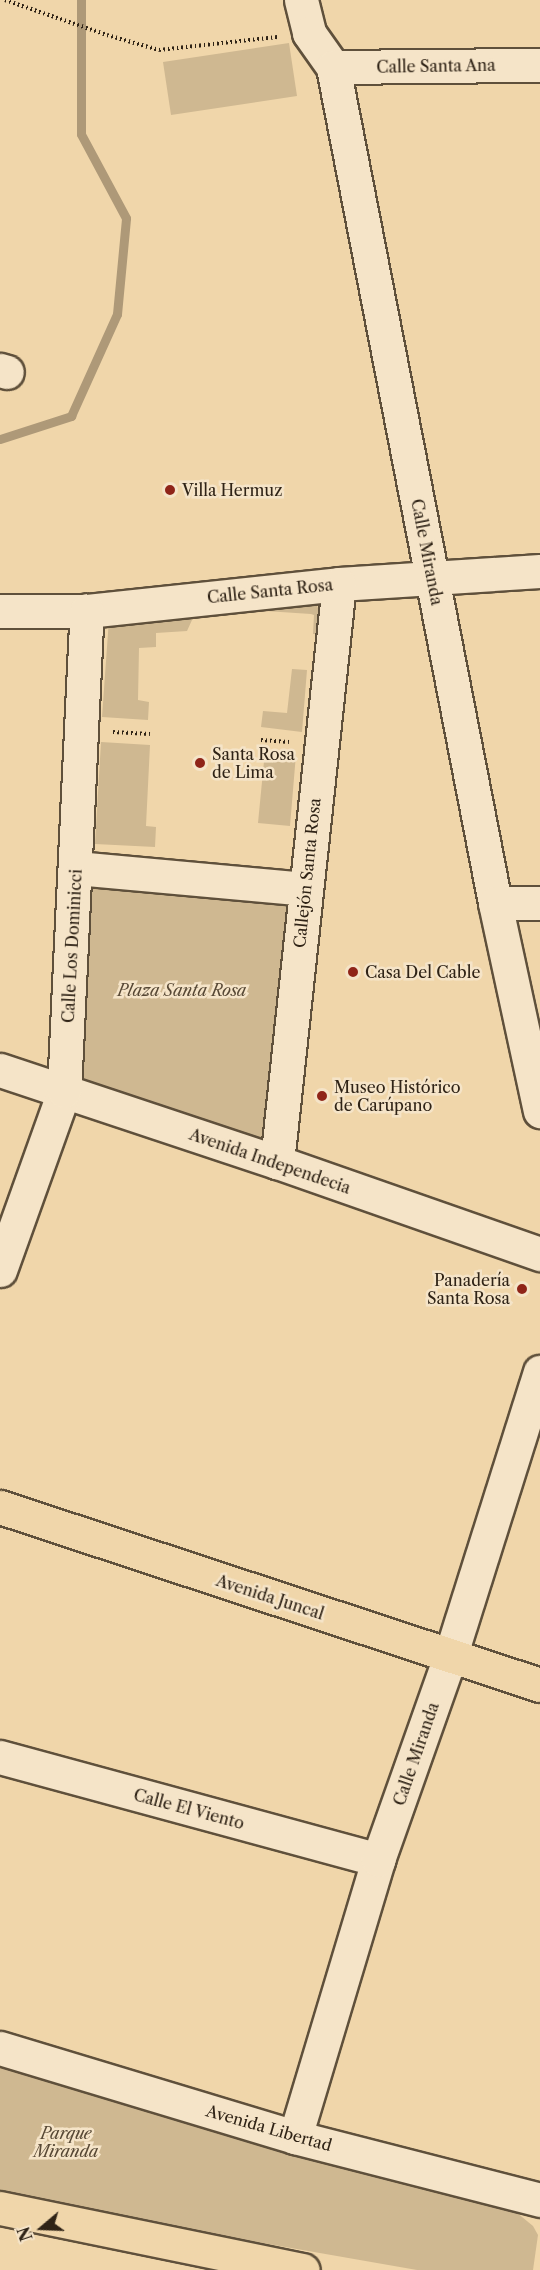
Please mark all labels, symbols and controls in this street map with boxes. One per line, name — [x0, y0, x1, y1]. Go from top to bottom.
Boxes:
street label: Calle Santa Ana — [376, 55, 496, 77]
place label: Villa Hermuz — [182, 480, 283, 500]
marker: Villa Hermuz — [163, 483, 177, 497]
street label: Calle Miranda — [407, 497, 447, 607]
street label: Calle Santa Rosa — [206, 575, 334, 607]
place label: Santa Rosa de Lima — [212, 744, 295, 782]
marker: Santa Rosa de Lima — [193, 756, 207, 770]
street label: Callejón Santa Rosa — [290, 797, 324, 949]
street label: Calle Los Dominicci — [58, 869, 86, 1023]
place label: Casa Del Cable — [365, 962, 481, 982]
marker: Casa Del Cable — [346, 965, 360, 979]
park label: Plaza Santa Rosa — [118, 980, 246, 1000]
place label: Museo Histórico de Carúpano — [334, 1077, 460, 1115]
marker: Museo Histórico de Carúpano — [315, 1089, 329, 1103]
street label: Avenida Independecia — [187, 1124, 353, 1198]
place label: Panadería Santa Rosa — [427, 1270, 510, 1308]
marker: Panadería Santa Rosa — [515, 1282, 529, 1296]
street label: Avenida Juncal — [214, 1571, 326, 1623]
street label: Calle Miranda — [389, 1700, 443, 1808]
street label: Calle El Viento — [131, 1785, 247, 1833]
street label: Avenida Libertad — [204, 2101, 334, 2155]
park label: Parque Miranda — [34, 2123, 98, 2161]
north arrow — [12, 2198, 72, 2258]
text: N — [13, 2224, 37, 2244]

